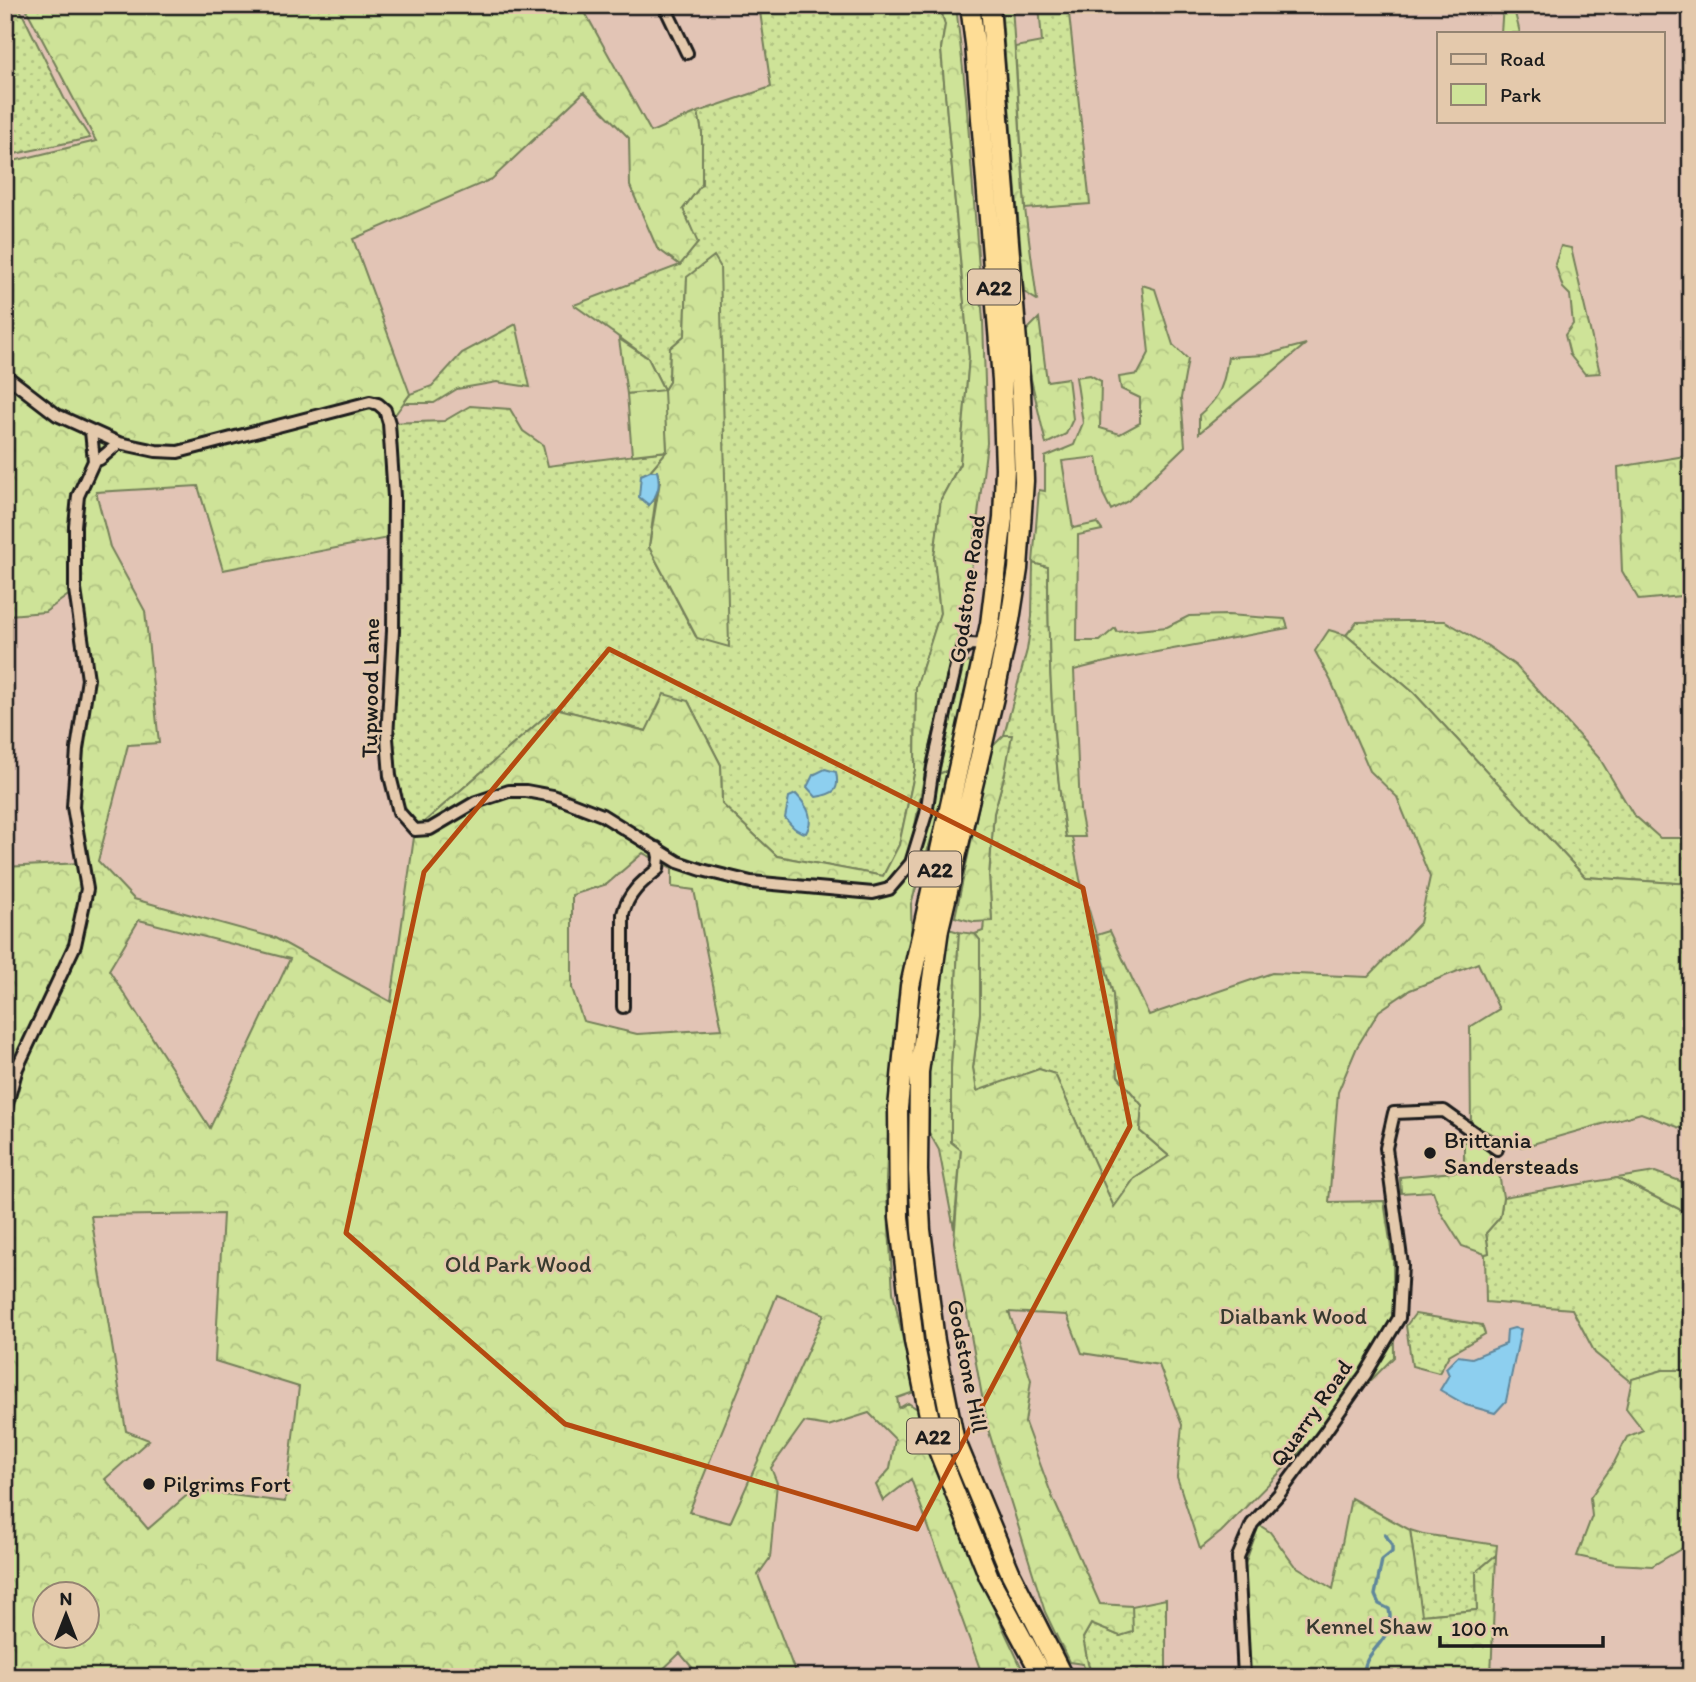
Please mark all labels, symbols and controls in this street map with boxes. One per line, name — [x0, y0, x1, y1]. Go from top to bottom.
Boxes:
legend — [1437, 32, 1664, 122]
text: Road — [1500, 46, 1546, 71]
text: Park — [1500, 82, 1542, 107]
road number: A22 — [968, 270, 1020, 304]
street label: Godstone Road — [943, 513, 991, 665]
street label: Tupwood Lane — [355, 618, 385, 758]
road number: A22 — [909, 852, 961, 886]
place label: Brittania Sandersteads — [1444, 1126, 1579, 1180]
marker: Brittania Sandersteads — [1422, 1145, 1438, 1161]
park label: Old Park Wood — [445, 1250, 591, 1278]
street label: Godstone Hill — [941, 1297, 995, 1435]
park label: Dialbank Wood — [1219, 1302, 1367, 1330]
street label: Quarry Road — [1264, 1354, 1358, 1472]
road number: A22 — [907, 1418, 959, 1454]
place label: Pilgrims Fort — [163, 1470, 291, 1498]
marker: Pilgrims Fort — [141, 1476, 157, 1492]
north arrow — [32, 1580, 102, 1650]
text: N — [60, 1587, 72, 1610]
scale bar — [1440, 1605, 1603, 1649]
park label: Kennel Shaw — [1306, 1612, 1432, 1640]
text: 100 m — [1451, 1616, 1509, 1641]

